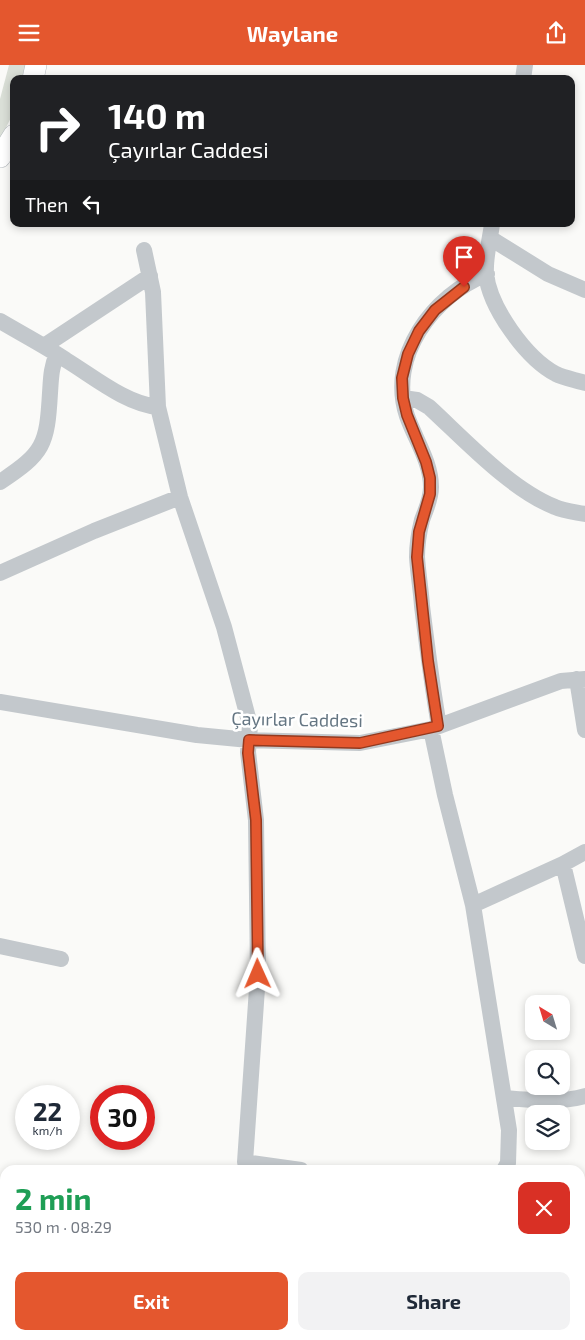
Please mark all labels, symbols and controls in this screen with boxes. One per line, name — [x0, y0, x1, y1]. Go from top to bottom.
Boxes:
icon: menu — [15, 19, 43, 47]
icon: share — [542, 19, 570, 47]
text: Waylane — [247, 20, 338, 46]
text: 140 m — [108, 94, 206, 136]
icon: right — [25, 95, 90, 160]
text: Çayırlar Caddesi — [108, 136, 269, 162]
icon: left — [78, 190, 106, 218]
text: Then — [25, 193, 68, 216]
pin — [443, 236, 485, 287]
icon: arrive — [450, 243, 478, 271]
street label: Çayırlar Caddesi — [231, 707, 363, 732]
position arrow — [231, 947, 283, 999]
north arrow — [525, 995, 570, 1040]
map controls — [525, 995, 570, 1150]
button: search — [525, 1050, 570, 1095]
speed limit sign: 30 — [90, 1085, 155, 1150]
text: 22 — [33, 1096, 62, 1126]
button: layers — [525, 1105, 570, 1150]
text: km/h — [33, 1123, 62, 1137]
text: 2 min — [15, 1180, 92, 1216]
button: close — [518, 1182, 570, 1234]
text: 530 m · 08:29 — [15, 1217, 112, 1236]
button: Exit — [15, 1272, 288, 1330]
button: Share — [298, 1272, 570, 1330]

